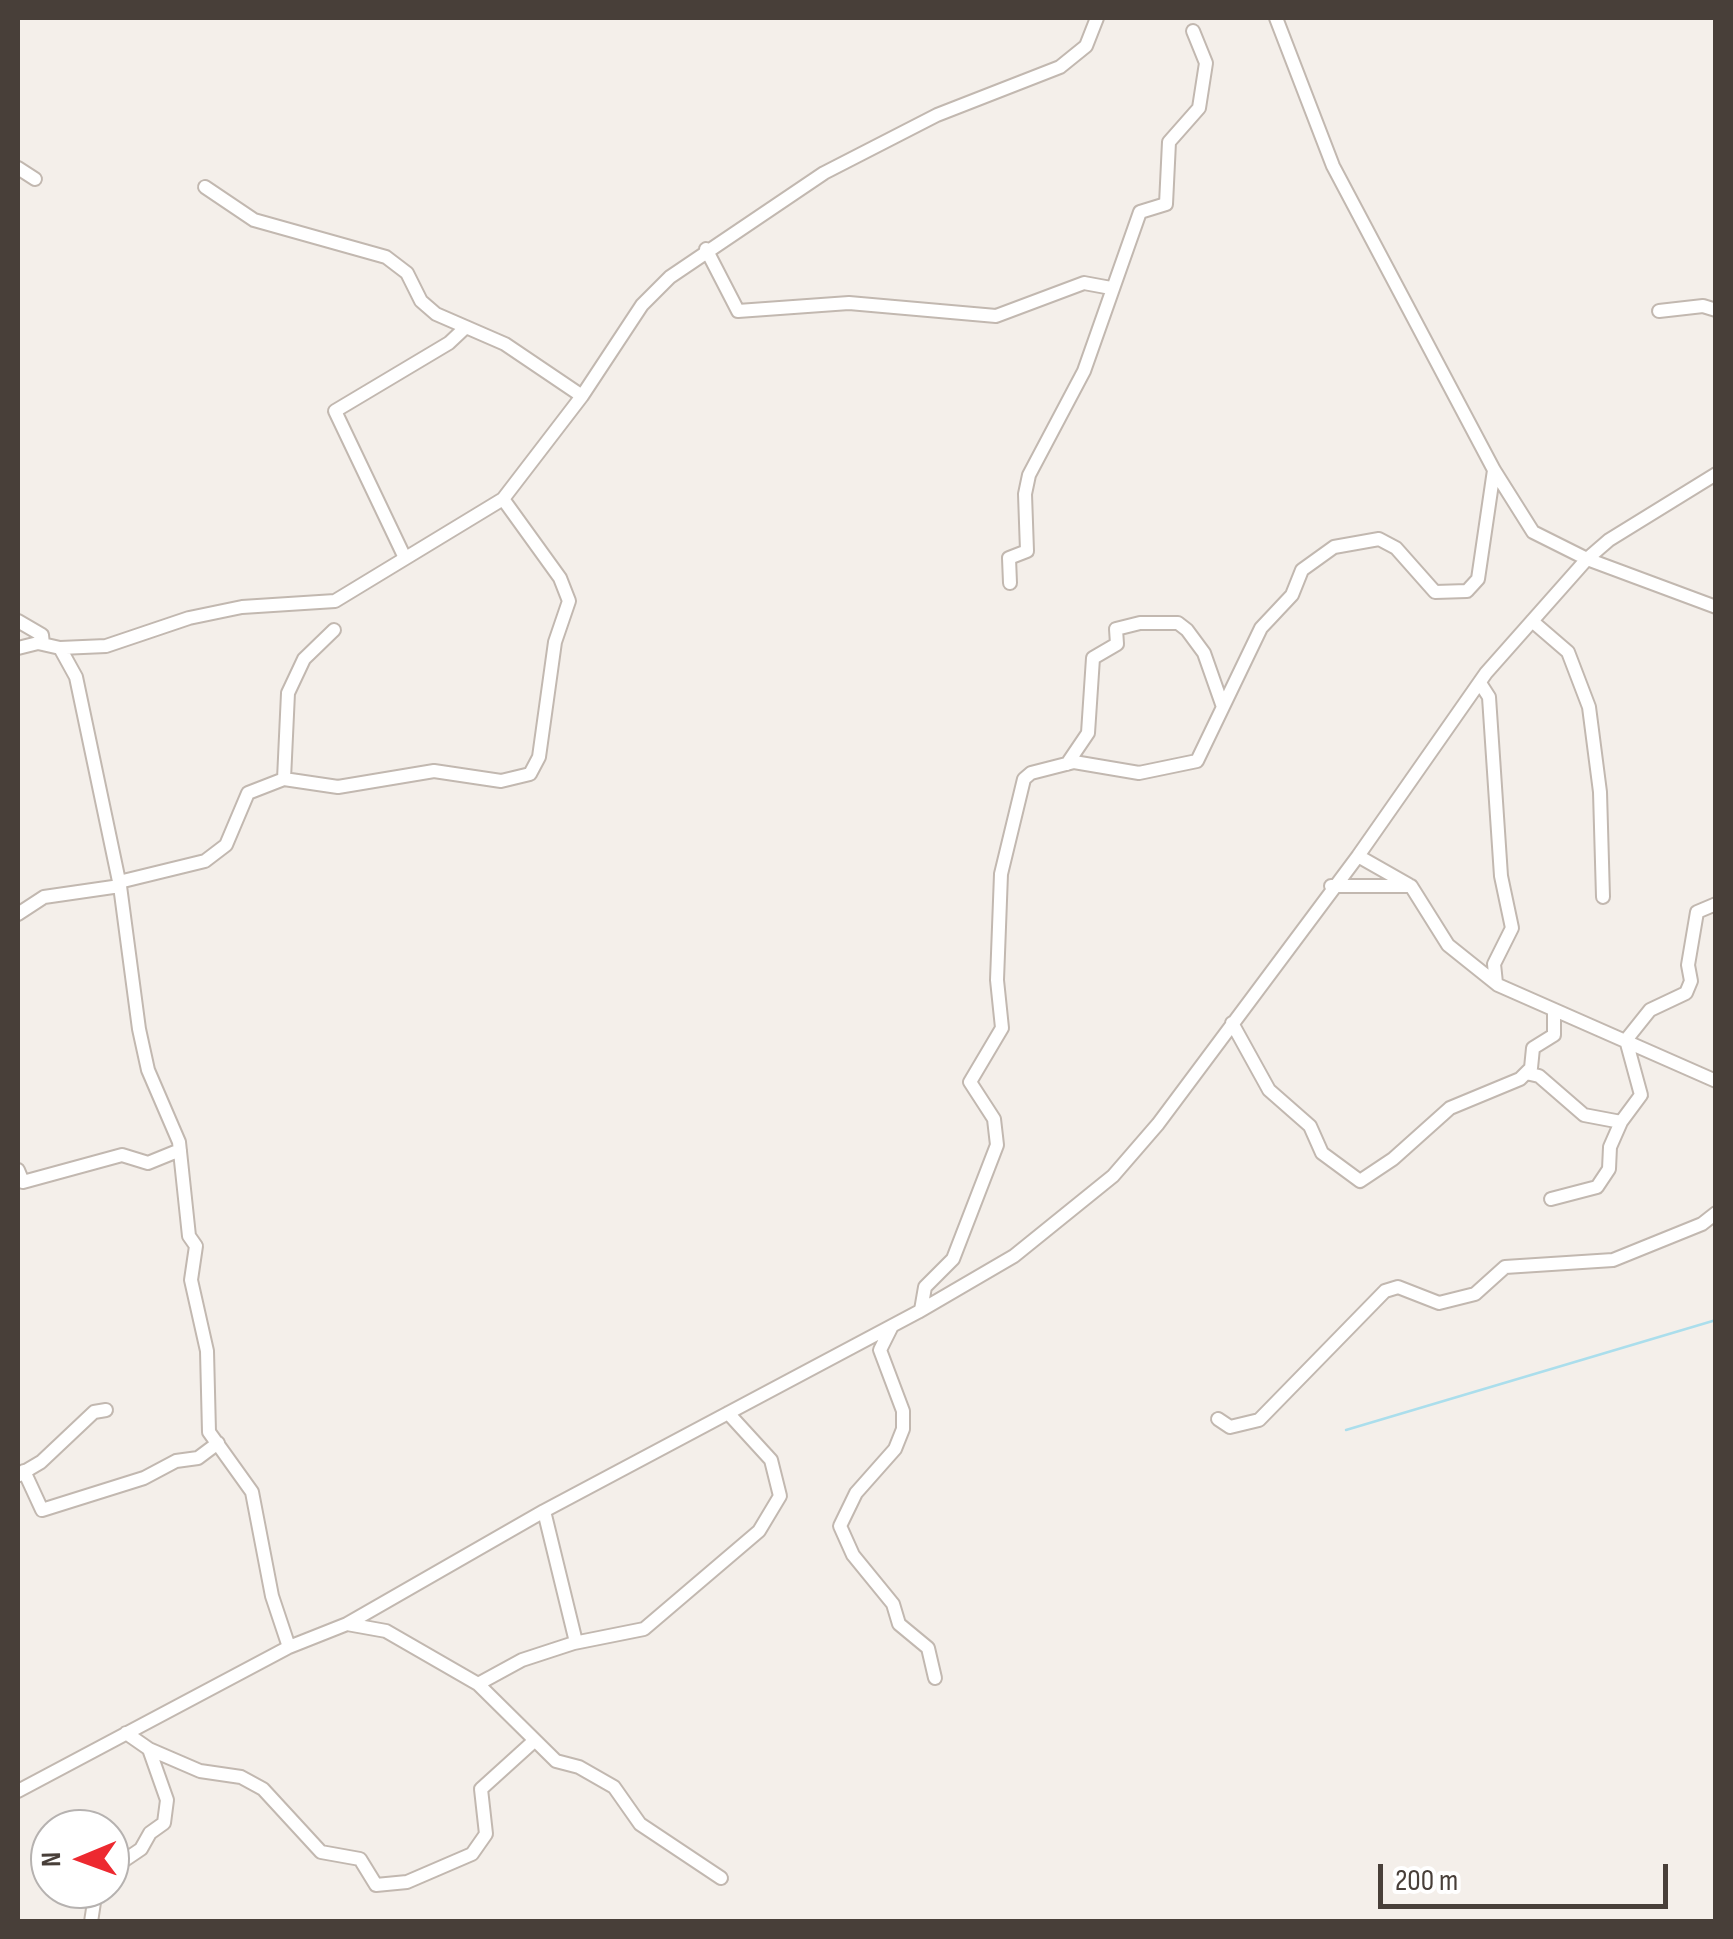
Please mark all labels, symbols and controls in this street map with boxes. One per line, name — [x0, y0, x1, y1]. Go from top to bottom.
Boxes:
north arrow — [30, 1809, 130, 1909]
scale bar — [1383, 1844, 1673, 1906]
text: N — [35, 1852, 68, 1867]
text: 200 m — [1395, 1863, 1458, 1899]

